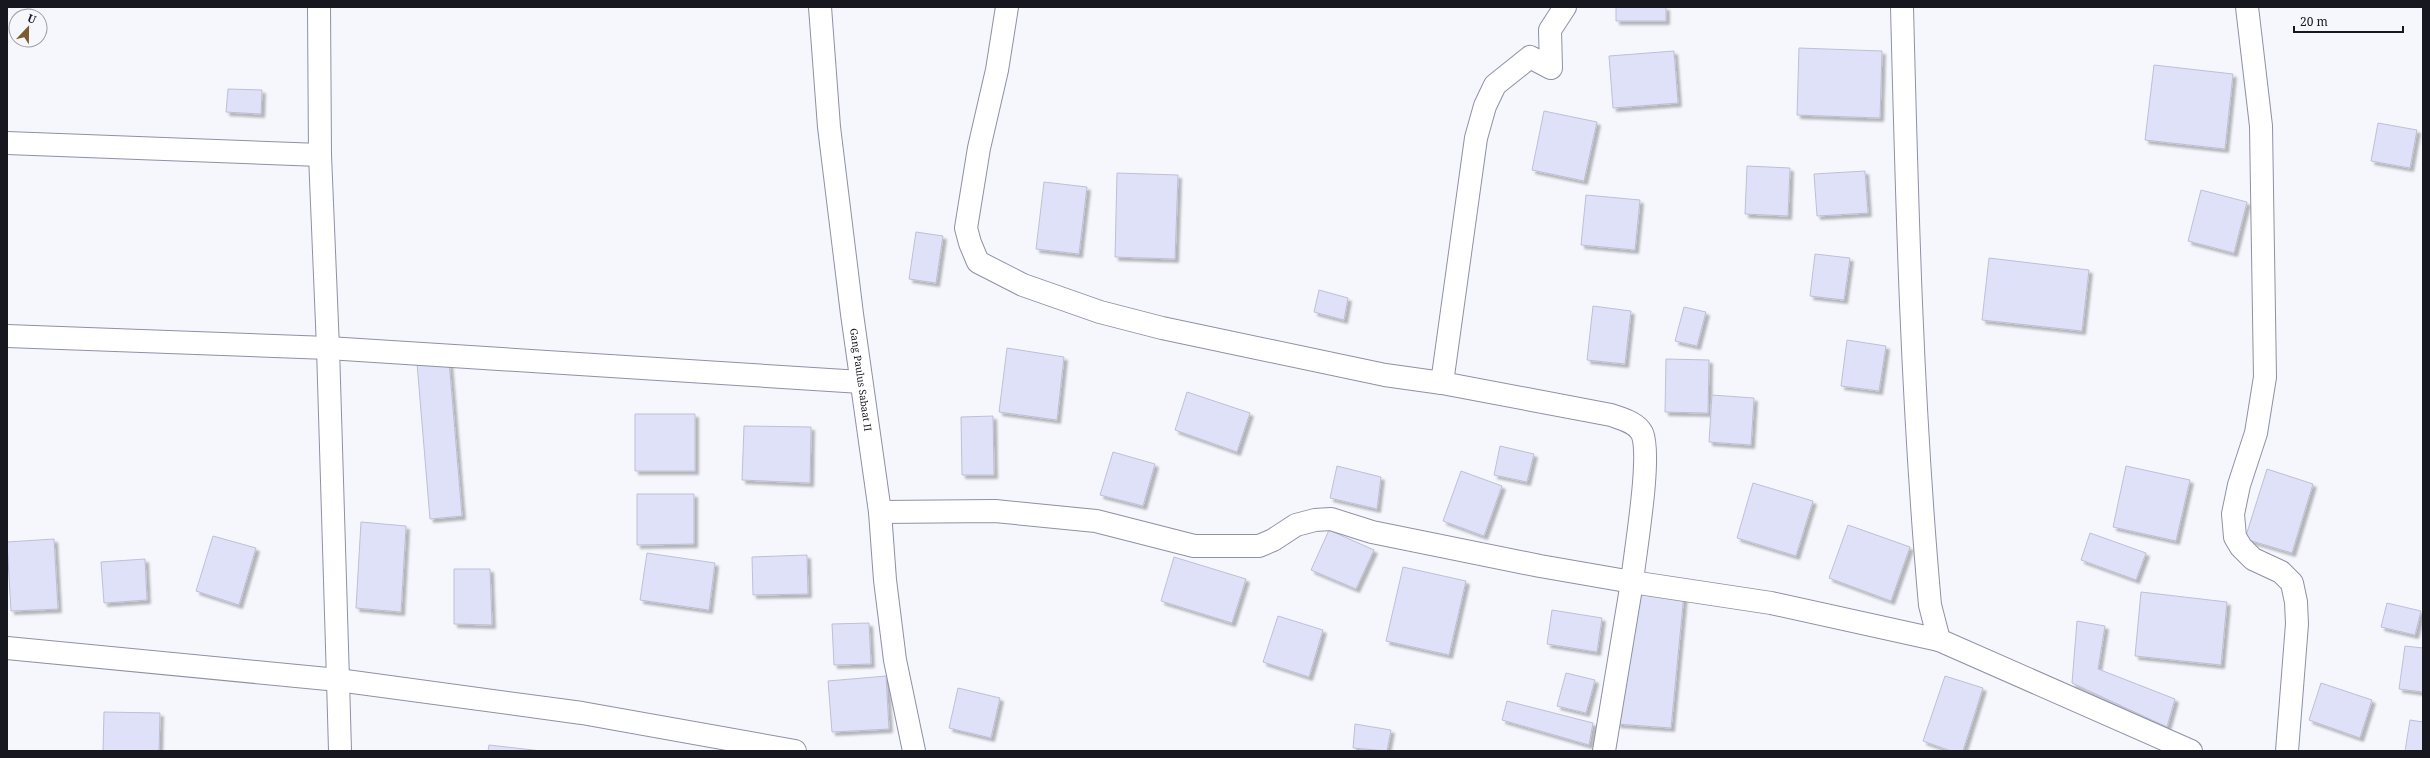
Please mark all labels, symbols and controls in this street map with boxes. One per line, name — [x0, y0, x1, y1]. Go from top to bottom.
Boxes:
north arrow — [8, 8, 48, 48]
scale bar — [2294, 8, 2403, 34]
text: U — [25, 10, 39, 27]
text: 20 m — [2300, 13, 2328, 30]
street label: Gang Paulus Sabaat II — [847, 327, 876, 432]

